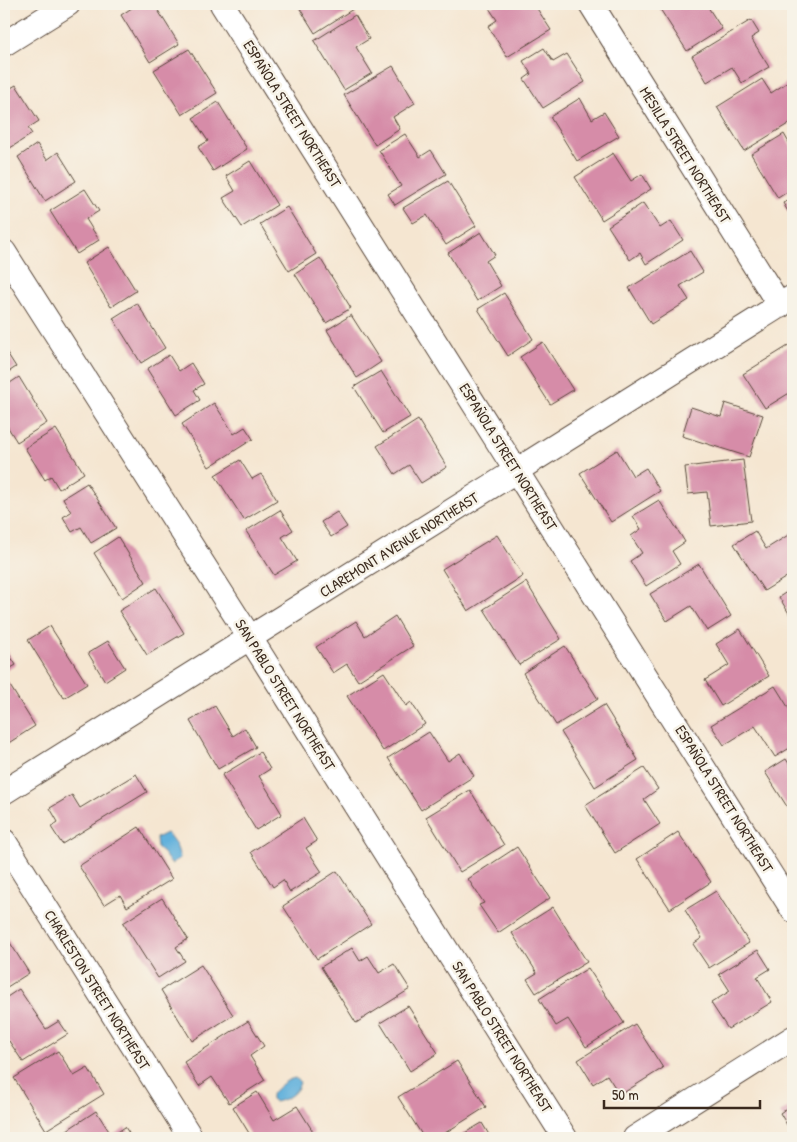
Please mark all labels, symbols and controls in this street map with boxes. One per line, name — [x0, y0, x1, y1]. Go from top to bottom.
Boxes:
street label: ESPAÑOLA STREET NORTHEAST — [238, 36, 347, 192]
street label: MESILLA STREET NORTHEAST — [635, 82, 737, 228]
street label: ESPAÑOLA STREET NORTHEAST — [454, 379, 563, 535]
street label: CLAREMONT AVENUE NORTHEAST — [315, 486, 483, 602]
street label: SAN PABLO STREET NORTHEAST — [230, 615, 341, 775]
street label: ESPAÑOLA STREET NORTHEAST — [670, 721, 779, 877]
street label: CHARLESTON STREET NORTHEAST — [40, 906, 156, 1074]
street label: SAN PABLO STREET NORTHEAST — [447, 957, 558, 1117]
scale bar — [604, 1077, 761, 1109]
text: 50 m — [612, 1084, 639, 1105]

